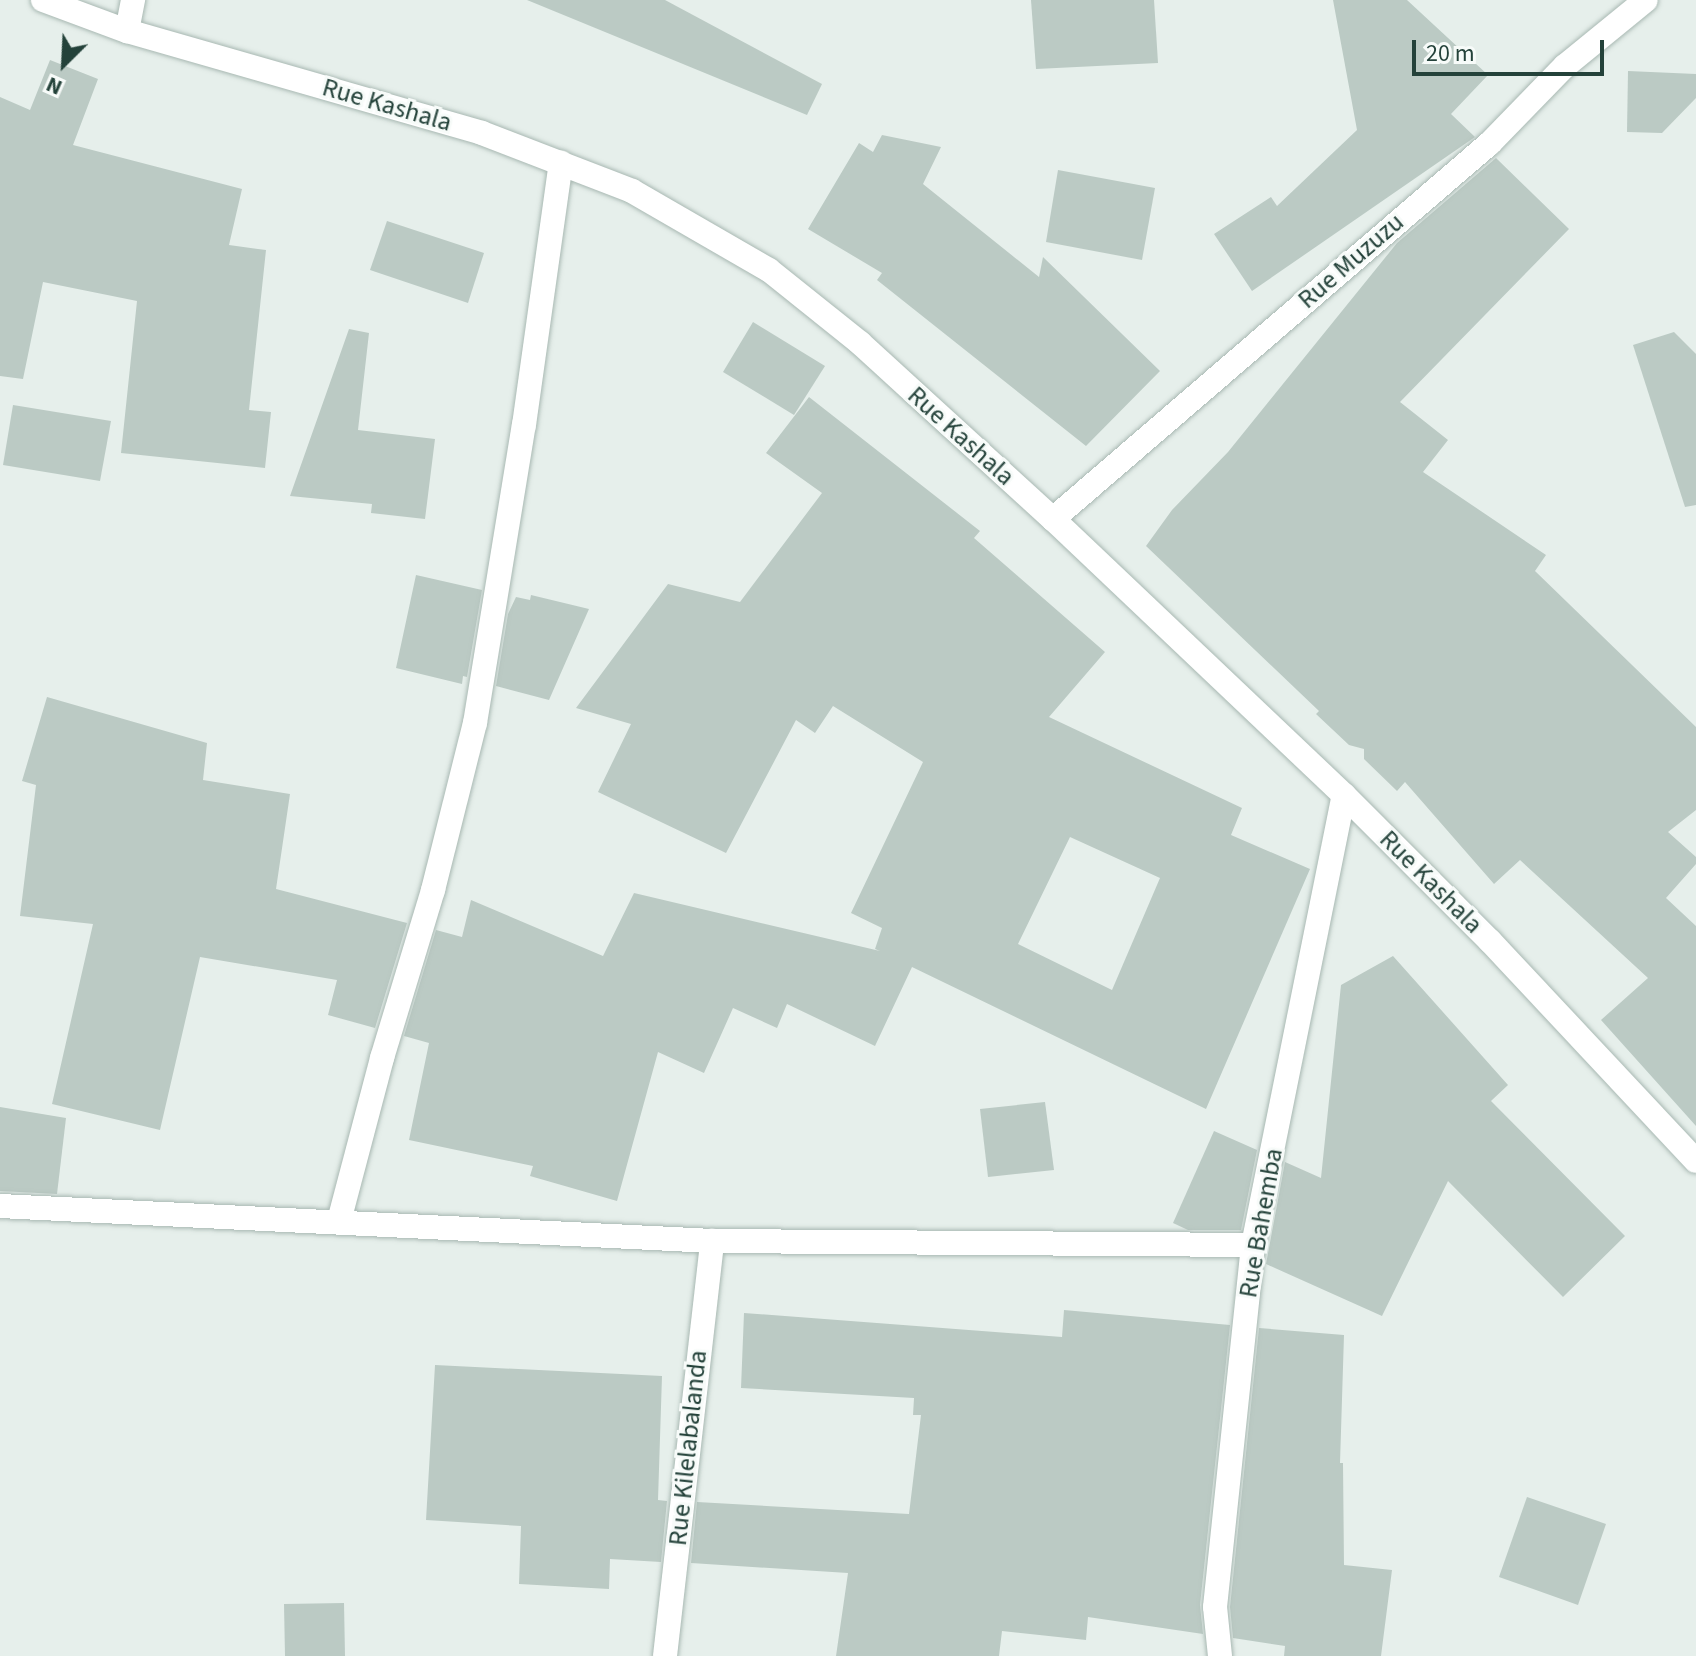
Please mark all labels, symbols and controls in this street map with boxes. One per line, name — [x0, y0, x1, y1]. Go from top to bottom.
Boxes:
north arrow — [24, 24, 104, 104]
scale bar — [1416, 24, 1608, 74]
text: 20 m — [1426, 36, 1475, 71]
text: N — [41, 68, 67, 104]
street label: Rue Kashala — [319, 72, 455, 138]
street label: Rue Muzuzu — [1292, 207, 1410, 315]
street label: Rue Kashala — [901, 380, 1021, 492]
street label: Rue Kashala — [1373, 824, 1489, 940]
street label: Rue Bahemba — [1233, 1146, 1289, 1300]
street label: Rue Kilelabalanda — [662, 1349, 714, 1547]

